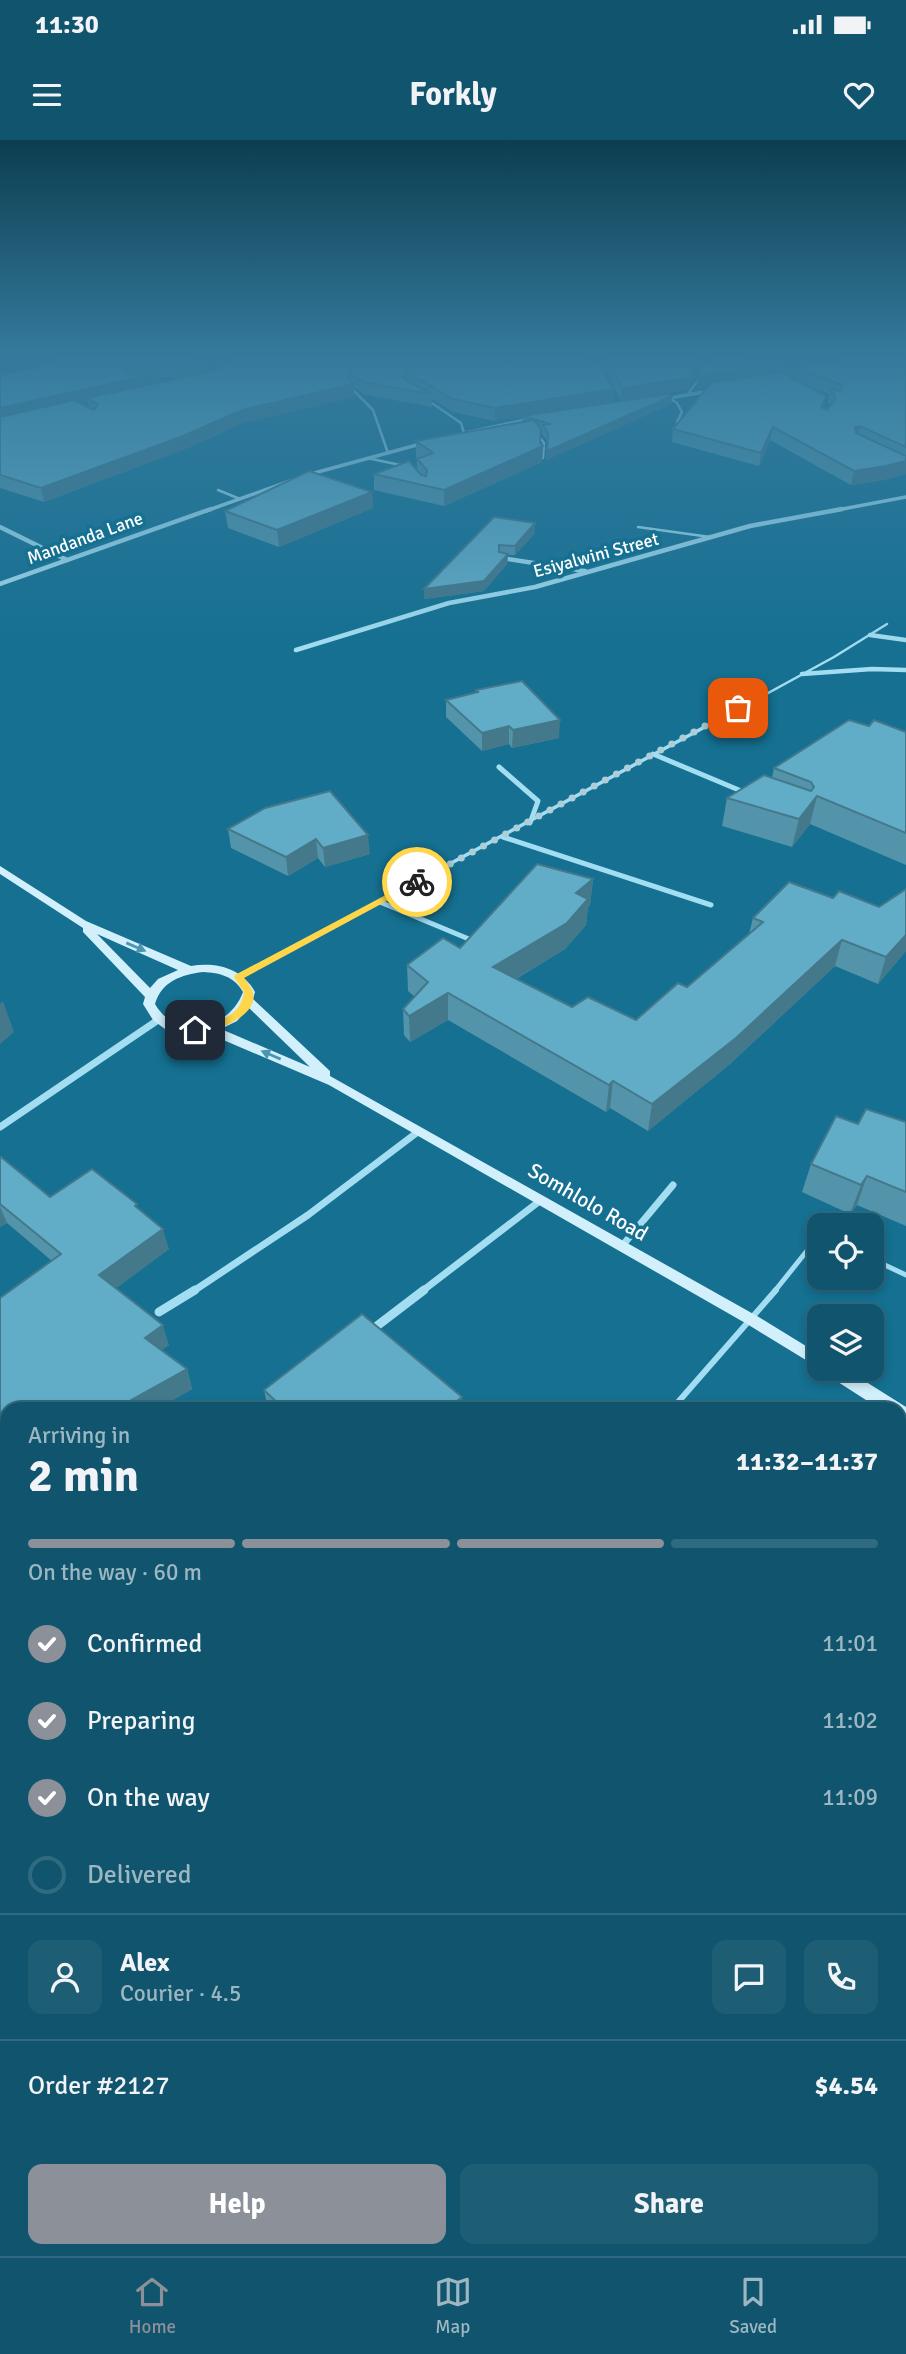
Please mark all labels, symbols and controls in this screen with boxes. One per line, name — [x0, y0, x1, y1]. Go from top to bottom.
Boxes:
text: 11:30 — [35, 9, 99, 41]
text: Forkly — [409, 75, 497, 114]
icon: menu — [28, 76, 66, 114]
icon: heart — [840, 76, 878, 114]
street label: Mandanda Lane — [24, 507, 146, 569]
street label: Esiyalwini Street — [531, 528, 661, 582]
pin — [708, 678, 768, 738]
icon: bag — [719, 689, 757, 727]
courier — [382, 847, 452, 917]
icon: bike — [398, 863, 436, 901]
one-way arrow — [125, 941, 146, 952]
pin — [165, 1000, 225, 1060]
icon: home — [176, 1011, 214, 1049]
one-way arrow — [261, 1049, 282, 1060]
street label: Somhlolo Road — [523, 1157, 653, 1247]
map controls — [807, 1213, 884, 1381]
button: locate — [807, 1213, 884, 1290]
button: layers — [807, 1304, 884, 1381]
text: Arriving in — [28, 1421, 130, 1450]
text: 11:32–11:37 — [736, 1446, 878, 1478]
text: 2 min — [28, 1448, 139, 1504]
text: On the way · 60 m — [28, 1558, 202, 1587]
icon: check — [28, 1625, 66, 1663]
text: Confirmed — [87, 1628, 202, 1660]
text: 11:01 — [822, 1629, 878, 1658]
icon: check — [28, 1702, 66, 1740]
text: Preparing — [87, 1705, 195, 1737]
text: 11:02 — [822, 1706, 878, 1735]
icon: check — [28, 1779, 66, 1817]
text: On the way — [87, 1782, 210, 1814]
text: 11:09 — [822, 1783, 878, 1812]
text: Delivered — [87, 1859, 192, 1891]
button: person — [28, 1940, 102, 2014]
button: chat — [712, 1940, 786, 2014]
button: phone — [804, 1940, 878, 2014]
text: Alex — [120, 1947, 170, 1979]
text: Courier · 4.5 — [120, 1979, 241, 2008]
text: Order #2127 — [28, 2070, 169, 2102]
text: $4.54 — [814, 2070, 878, 2102]
button: Help — [28, 2164, 446, 2244]
button: Share — [460, 2164, 878, 2244]
tab: Home — [129, 2273, 176, 2339]
tab: Map — [434, 2273, 472, 2339]
tab: Saved — [729, 2273, 777, 2339]

